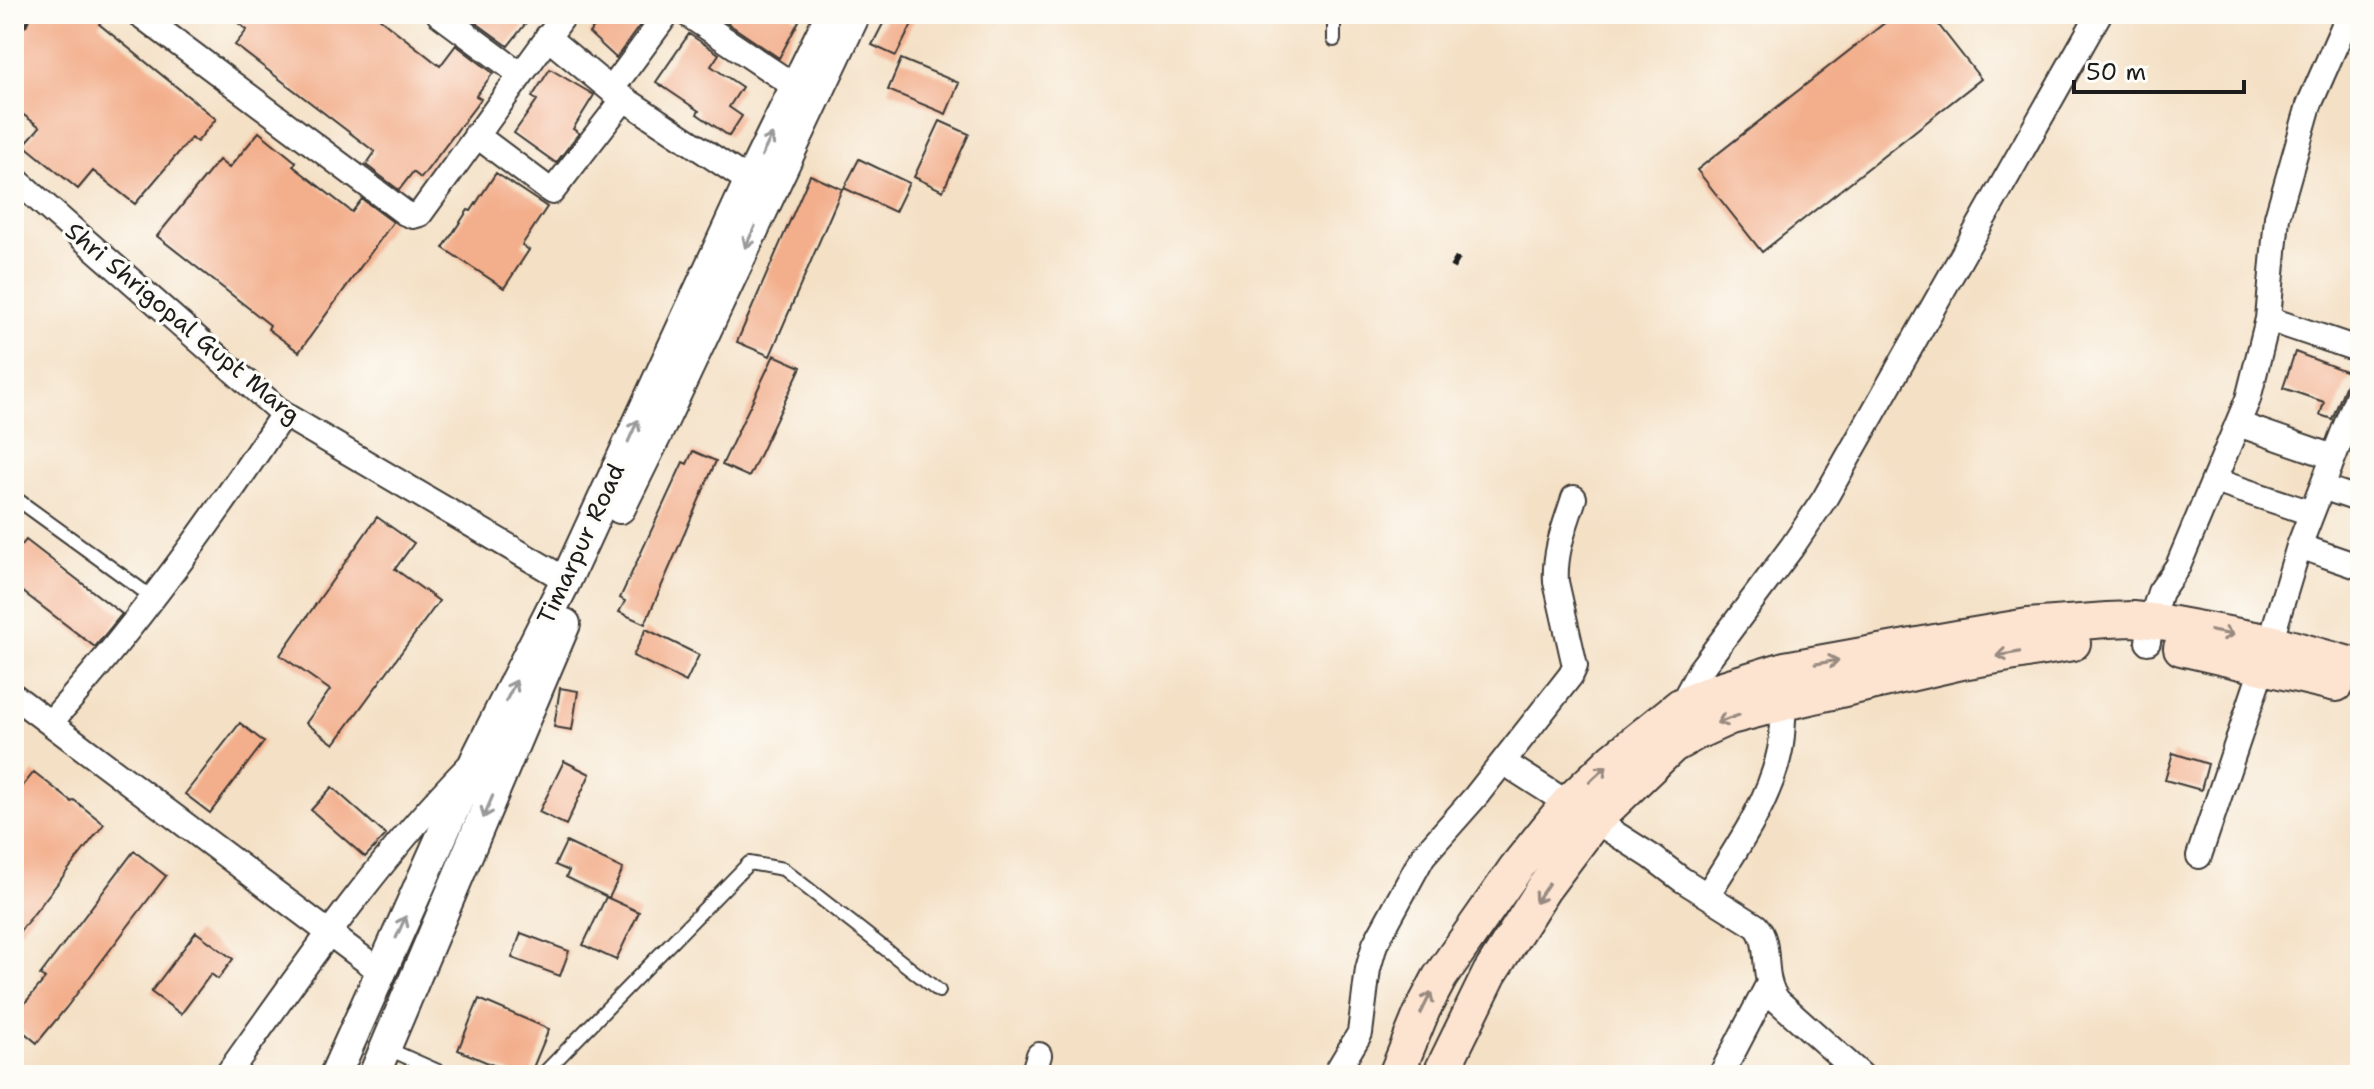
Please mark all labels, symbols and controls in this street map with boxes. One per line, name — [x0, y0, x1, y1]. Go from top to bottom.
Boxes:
scale bar — [2074, 44, 2244, 94]
text: 50 m — [2086, 56, 2146, 88]
one-way arrow — [760, 133, 775, 157]
street label: Shri Shrigopal Gupt Marg — [59, 215, 307, 431]
one-way arrow — [742, 224, 757, 248]
one-way arrow — [627, 419, 642, 444]
street label: Timarpur Road — [530, 458, 632, 630]
one-way arrow — [2209, 626, 2234, 641]
one-way arrow — [1996, 647, 2022, 662]
one-way arrow — [1814, 653, 1839, 668]
one-way arrow — [503, 680, 519, 704]
one-way arrow — [1716, 713, 1741, 727]
one-way arrow — [1588, 765, 1608, 783]
one-way arrow — [479, 794, 494, 819]
one-way arrow — [1533, 881, 1549, 904]
one-way arrow — [394, 915, 409, 939]
one-way arrow — [1419, 991, 1434, 1015]

